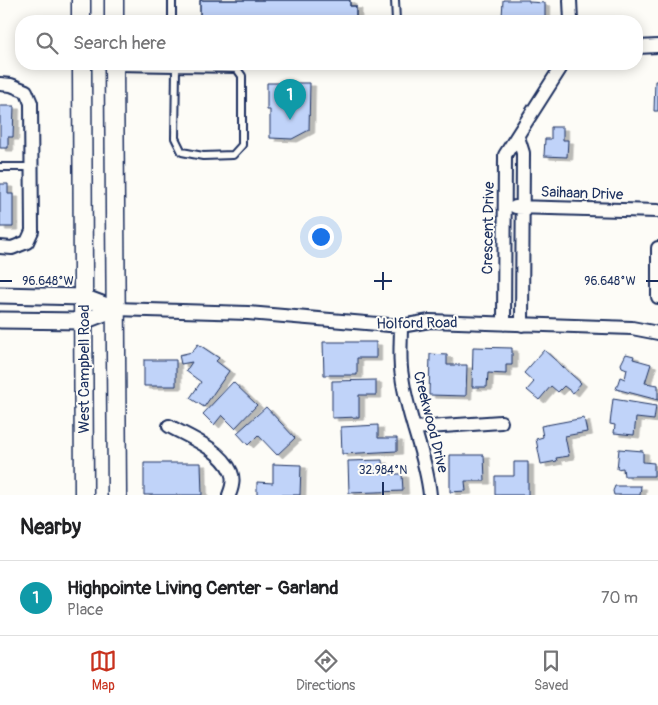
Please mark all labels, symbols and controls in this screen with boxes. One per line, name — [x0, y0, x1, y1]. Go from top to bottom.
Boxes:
search box — [15, 15, 643, 70]
icon: search — [33, 29, 61, 57]
text: Search here — [73, 31, 166, 55]
pin: 1 — [274, 79, 306, 120]
street label: Crescent Drive — [478, 181, 499, 275]
street label: Saihaan Drive — [540, 183, 624, 204]
your location — [308, 224, 334, 250]
text: 96.648°W — [22, 274, 74, 289]
text: 96.648°W — [584, 274, 636, 289]
street label: West Campbell Road — [75, 304, 94, 434]
street label: Holford Road — [376, 313, 458, 334]
street label: Creekwood Drive — [409, 369, 452, 476]
text: 32.984°N — [359, 463, 407, 478]
text: Nearby — [20, 514, 81, 541]
text: Highpointe Living Center - Garland — [67, 576, 338, 600]
text: 1 — [33, 588, 39, 608]
text: 70 m — [601, 588, 638, 608]
text: Place — [67, 600, 103, 620]
tab: Map — [89, 647, 117, 694]
tab: Directions — [296, 647, 355, 694]
tab: Saved — [534, 647, 569, 694]

